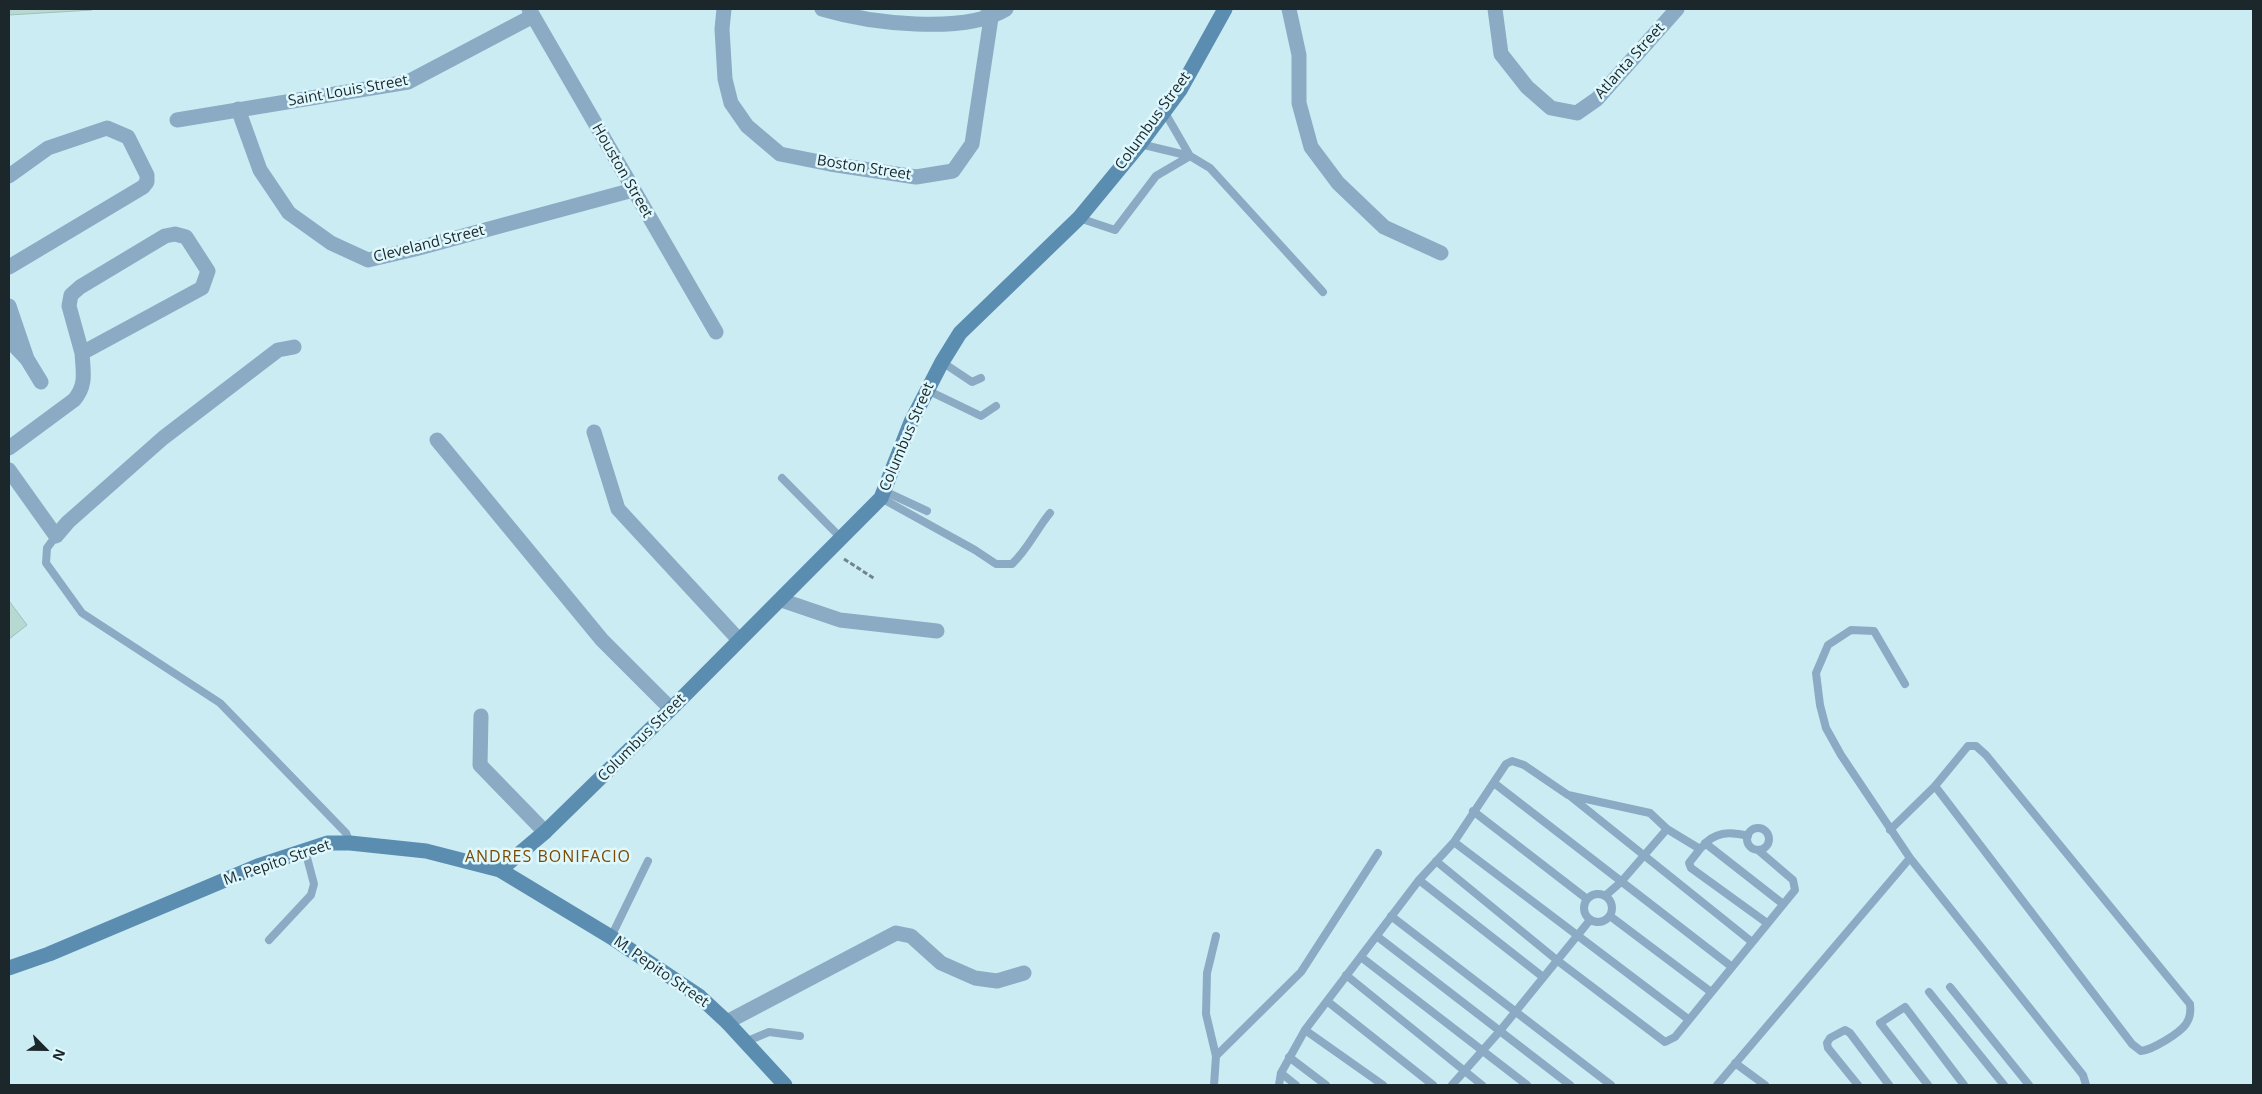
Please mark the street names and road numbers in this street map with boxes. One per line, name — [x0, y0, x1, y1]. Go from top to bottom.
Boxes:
street label: Atlanta Street — [1591, 19, 1669, 103]
street label: Columbus Street — [1111, 69, 1195, 173]
street label: Saint Louis Street — [287, 72, 409, 110]
street label: Houston Street — [588, 121, 656, 221]
street label: Boston Street — [816, 152, 912, 184]
street label: Cleveland Street — [372, 221, 486, 267]
street label: Columbus Street — [876, 380, 938, 494]
street label: Columbus Street — [594, 690, 690, 786]
street label: M. Pepito Street — [221, 836, 333, 890]
street label: M. Pepito Street — [610, 933, 712, 1011]

